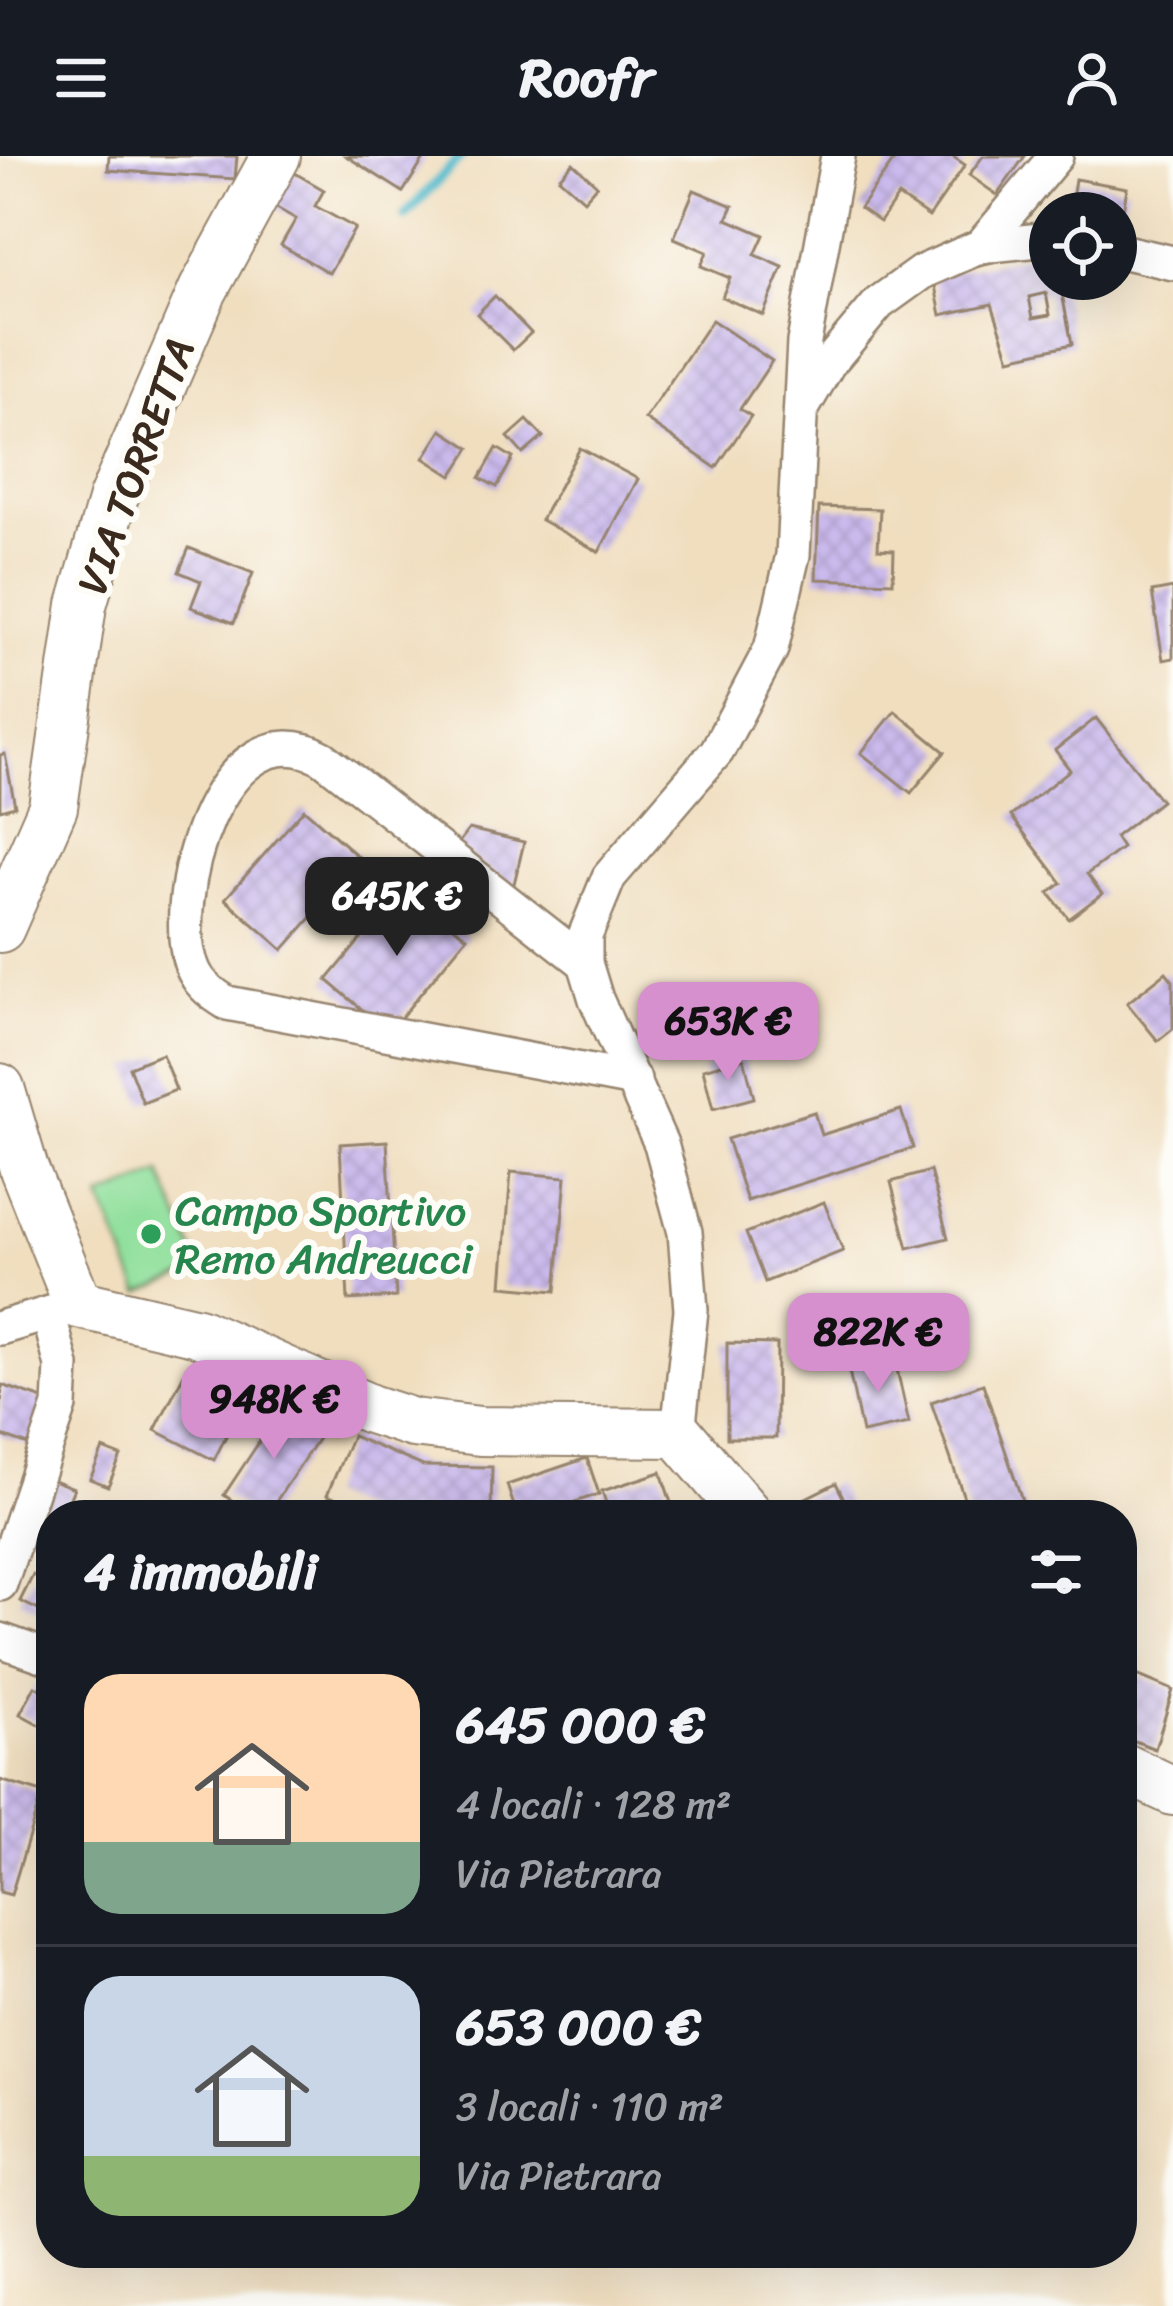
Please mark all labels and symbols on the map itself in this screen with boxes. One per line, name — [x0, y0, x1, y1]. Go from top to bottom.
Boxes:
street label: VIA TORRETTA — [55, 328, 217, 605]
pin: 645K € — [299, 857, 495, 959]
pin: 653K € — [630, 982, 826, 1084]
place label: Campo Sportivo Remo Andreucci — [175, 1174, 474, 1296]
marker: Campo Sportivo Remo Andreucci — [138, 1221, 164, 1247]
pin: 822K € — [780, 1293, 976, 1395]
pin: 948K € — [176, 1360, 372, 1462]

